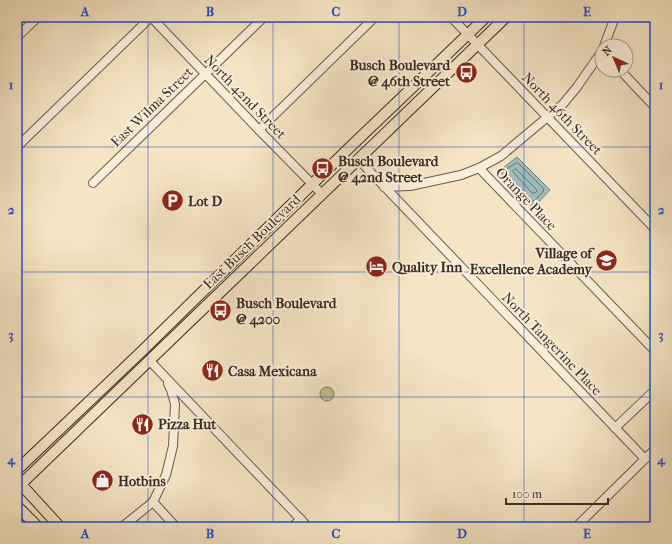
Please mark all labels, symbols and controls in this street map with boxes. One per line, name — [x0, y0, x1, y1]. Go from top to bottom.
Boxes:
text: A — [80, 4, 90, 19]
text: B — [206, 4, 215, 19]
text: C — [332, 4, 341, 19]
text: D — [457, 4, 467, 19]
text: E — [583, 4, 591, 19]
north arrow — [594, 38, 634, 78]
text: N — [600, 43, 615, 59]
street label: North 42nd Street — [201, 51, 289, 143]
place label: Busch Boulevard @ 46th Street — [350, 57, 451, 90]
bus stop icon: Busch Boulevard @ 46th Street — [453, 60, 479, 86]
street label: East Wilma Street — [107, 63, 197, 151]
street label: North 46th Street — [518, 69, 606, 159]
text: 1 — [9, 77, 14, 92]
text: 1 — [659, 77, 664, 92]
place label: Busch Boulevard @ 42nd Street — [338, 153, 440, 186]
bus stop icon: Busch Boulevard @ 42nd Street — [309, 156, 335, 182]
street label: Orange Place — [492, 164, 560, 234]
parking icon: Lot D — [160, 188, 186, 214]
street label: East Busch Boulevard — [200, 191, 304, 293]
place label: Lot D — [188, 193, 223, 210]
text: 2 — [8, 202, 15, 217]
text: 2 — [658, 202, 665, 217]
place label: Village of Excellence Academy — [470, 245, 595, 278]
school or university icon: Village of Excellence Academy — [594, 248, 620, 274]
hotel icon: Quality Inn — [363, 254, 389, 280]
place label: Quality Inn — [392, 259, 463, 276]
street label: North Tangerine Place — [498, 289, 606, 399]
place label: Busch Boulevard @ 4200 — [236, 295, 338, 328]
bus stop icon: Busch Boulevard @ 4200 — [208, 298, 234, 324]
text: 3 — [8, 327, 14, 343]
text: 3 — [658, 327, 664, 343]
restaurant icon: Casa Mexicana — [199, 358, 225, 384]
place label: Casa Mexicana — [228, 363, 317, 380]
restaurant icon: Pizza Hut — [130, 411, 156, 437]
place label: Pizza Hut — [158, 416, 217, 433]
text: 4 — [6, 452, 16, 468]
text: 4 — [656, 452, 666, 468]
shop icon: Hotbins — [89, 468, 115, 494]
place label: Hotbins — [118, 473, 166, 490]
scale bar — [506, 480, 608, 506]
text: 100 m — [512, 487, 542, 501]
text: A — [80, 526, 90, 541]
text: B — [206, 526, 215, 541]
text: C — [332, 526, 341, 541]
text: D — [457, 526, 467, 541]
text: E — [583, 526, 591, 541]

